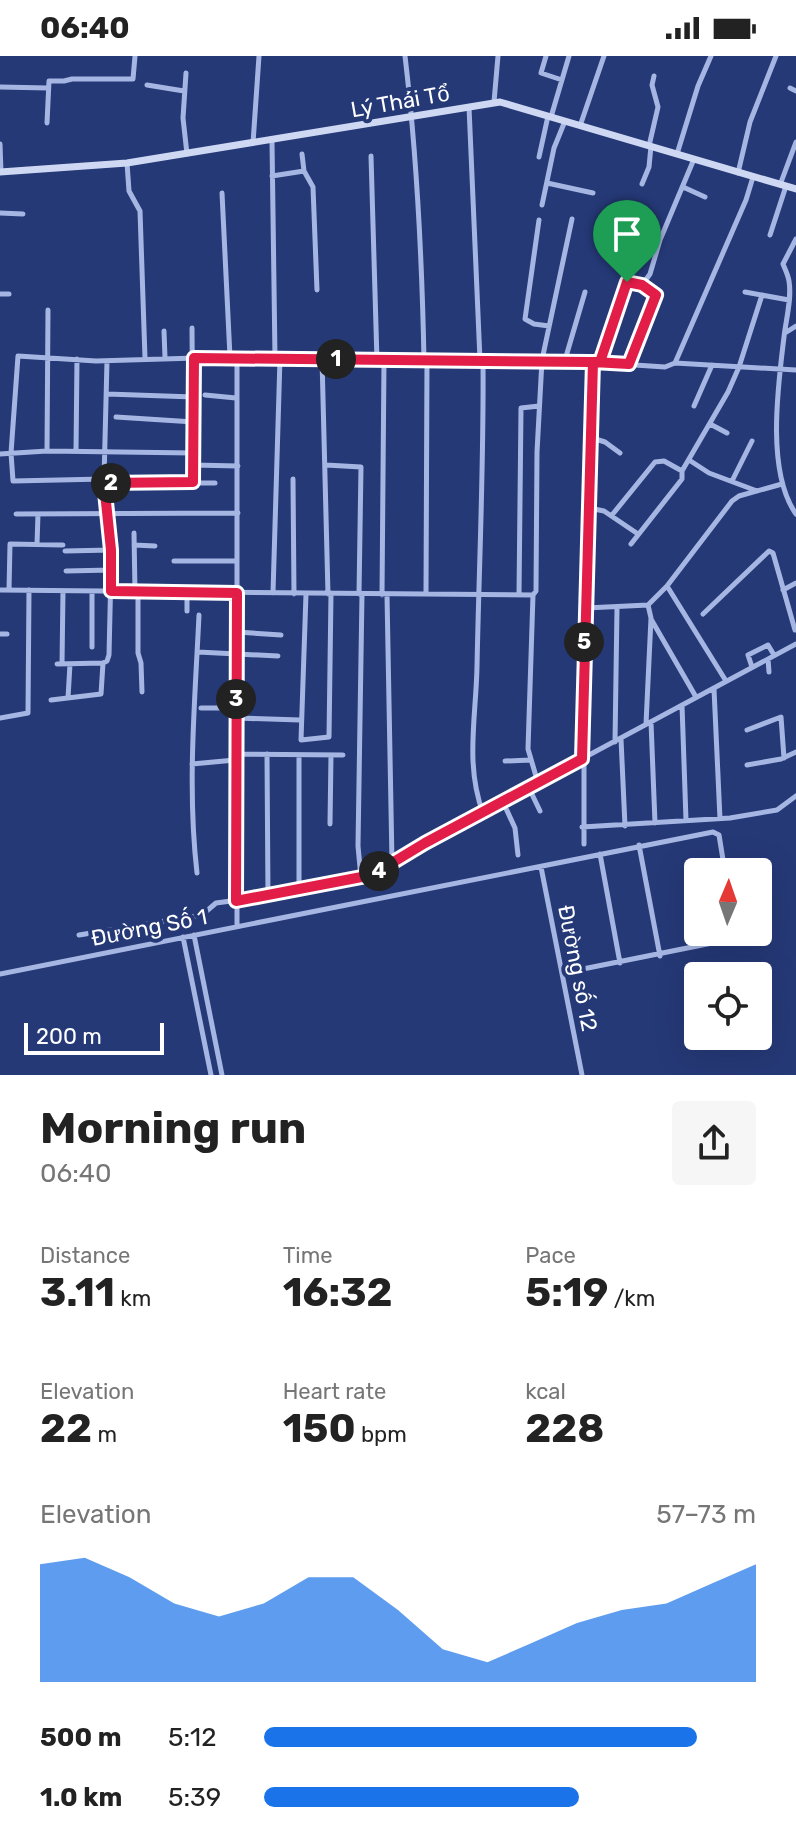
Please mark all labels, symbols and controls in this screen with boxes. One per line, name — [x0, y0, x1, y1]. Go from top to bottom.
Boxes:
text: 06:40 — [40, 10, 130, 46]
street label: Lý Thái Tổ — [349, 80, 452, 123]
pin — [593, 200, 661, 282]
icon: arrive — [605, 212, 649, 256]
pin: 1 — [316, 339, 356, 379]
text: 1 — [331, 345, 341, 372]
pin: 2 — [91, 463, 131, 503]
text: 2 — [104, 469, 118, 496]
pin: 5 — [564, 622, 604, 662]
text: 5 — [577, 628, 591, 655]
pin: 3 — [216, 679, 256, 719]
text: 3 — [229, 685, 243, 712]
pin: 4 — [359, 851, 399, 891]
text: 4 — [371, 857, 387, 884]
north arrow — [684, 858, 772, 946]
map controls — [684, 858, 772, 1050]
street label: Đường Số 1 — [89, 903, 209, 952]
street label: Đường số 12 — [552, 903, 603, 1033]
button: locate — [684, 962, 772, 1050]
scale bar — [24, 1019, 164, 1055]
text: 200 m — [36, 1023, 102, 1050]
button: share — [672, 1101, 756, 1185]
text: Morning run — [40, 1102, 306, 1154]
text: 06:40 — [40, 1158, 112, 1189]
text: Distance — [40, 1242, 130, 1269]
text: Time — [283, 1242, 333, 1269]
text: Pace — [525, 1242, 576, 1269]
text: 3.11 — [40, 1269, 115, 1316]
text: 16:32 — [283, 1269, 393, 1316]
text: 5:19 — [525, 1269, 608, 1316]
text: km — [115, 1285, 151, 1312]
text: /km — [608, 1285, 655, 1312]
text: Elevation — [40, 1378, 134, 1405]
text: Heart rate — [283, 1378, 386, 1405]
text: kcal — [525, 1378, 566, 1405]
text: 22 — [40, 1405, 92, 1452]
text: 150 — [283, 1405, 356, 1452]
text: 228 — [525, 1405, 604, 1452]
text: m — [92, 1421, 117, 1448]
text: bpm — [356, 1421, 407, 1448]
text: Elevation — [40, 1499, 151, 1530]
text: 57–73 m — [656, 1499, 756, 1530]
text: 500 m — [40, 1722, 122, 1753]
text: 5:12 — [168, 1722, 217, 1753]
text: 1.0 km — [40, 1782, 122, 1813]
text: 5:39 — [168, 1782, 221, 1813]

